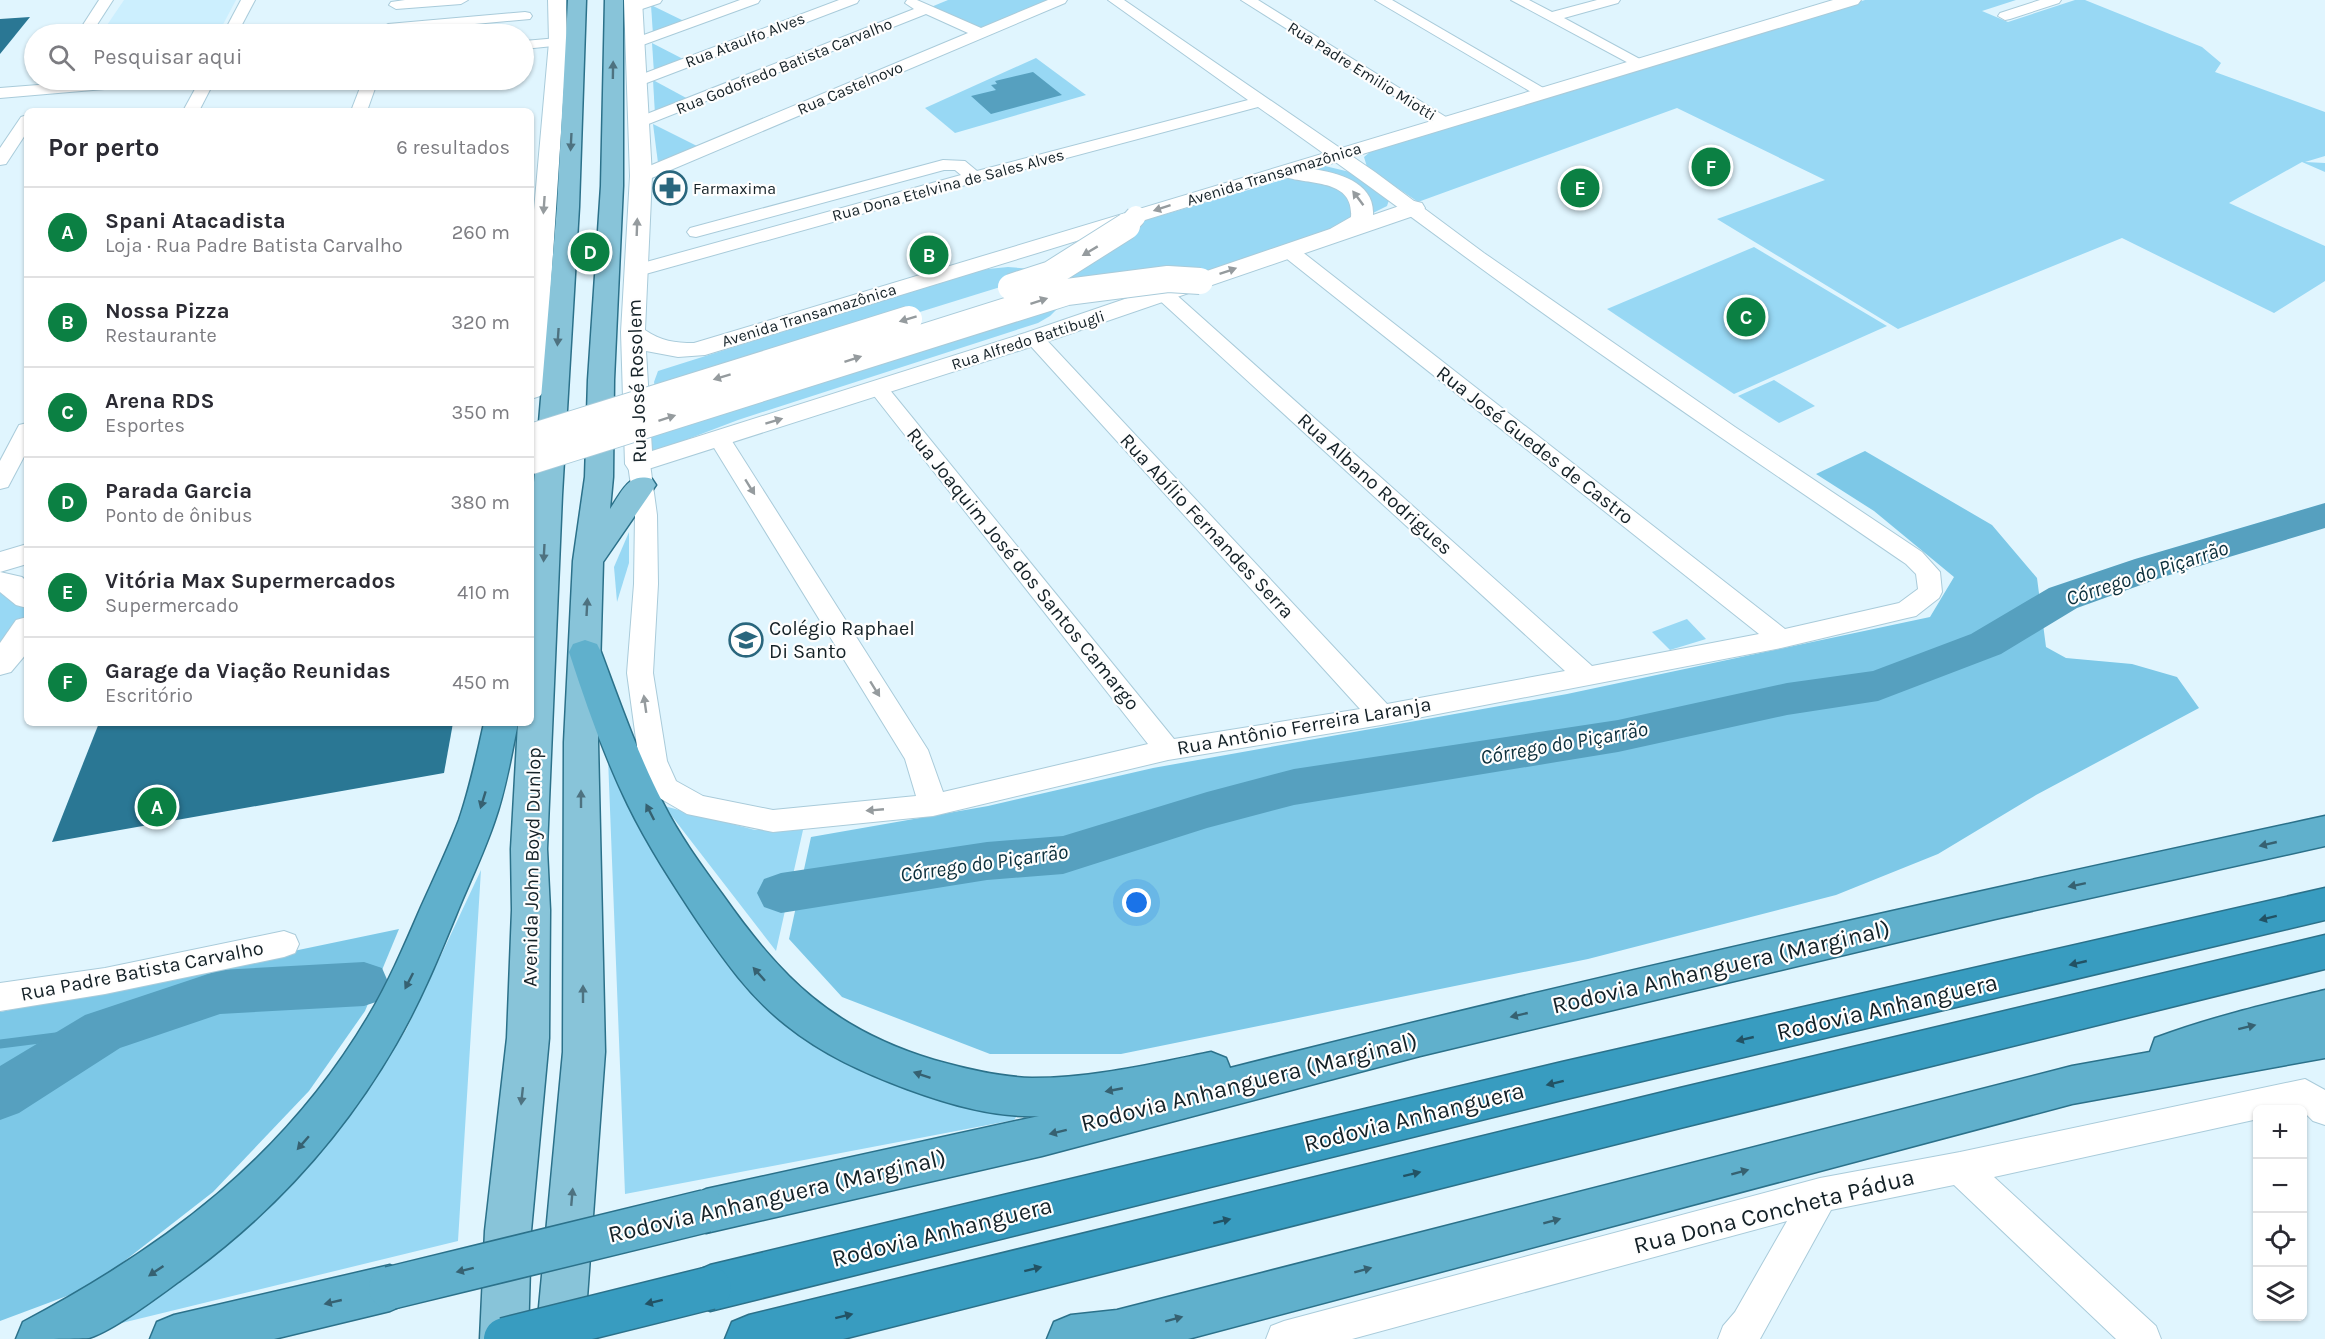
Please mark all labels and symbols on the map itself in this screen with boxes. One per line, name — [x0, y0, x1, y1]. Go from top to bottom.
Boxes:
street label: Rua Ataulfo Alves — [682, 8, 808, 72]
street label: Rua Godofredo Batista Carvalho — [673, 14, 895, 118]
street label: Rua Padre Emilio Miotti — [1284, 18, 1440, 124]
street label: Rua Castelnovo — [794, 57, 906, 119]
one-way arrow — [608, 61, 618, 80]
one-way arrow — [567, 133, 576, 152]
street label: Avenida Transamazônica — [1184, 138, 1364, 210]
pin: F — [1692, 144, 1730, 190]
street label: Rua Dona Etelvina de Sales Alves — [830, 145, 1066, 225]
pin: E — [1560, 166, 1600, 210]
pharmacy icon: Farmaxima — [652, 170, 688, 206]
place label: Farmaxima — [693, 179, 776, 198]
one-way arrow — [1352, 190, 1364, 206]
one-way arrow — [539, 195, 549, 214]
one-way arrow — [1153, 203, 1171, 213]
one-way arrow — [633, 218, 642, 237]
pin: D — [570, 230, 610, 274]
pin: B — [910, 232, 948, 278]
one-way arrow — [1082, 245, 1098, 256]
one-way arrow — [1219, 266, 1237, 276]
street label: Avenida Transamazônica — [719, 279, 899, 351]
pin: C — [1726, 294, 1766, 340]
one-way arrow — [1030, 295, 1048, 305]
street label: Rua José Rosolem — [623, 299, 651, 463]
street label: Rua Alfredo Battibugli — [949, 306, 1107, 374]
one-way arrow — [899, 315, 917, 324]
one-way arrow — [553, 327, 562, 346]
one-way arrow — [844, 354, 862, 364]
street label: Rua José Guedes de Castro — [1432, 361, 1638, 529]
one-way arrow — [713, 373, 731, 382]
street label: Rua Albano Rodrigues — [1293, 408, 1457, 560]
one-way arrow — [658, 413, 676, 422]
one-way arrow — [765, 415, 783, 425]
street label: Rua Joaquim José dos Santos Camargo — [902, 423, 1144, 715]
street label: Rua Abílio Fernandes Serra — [1115, 429, 1299, 623]
one-way arrow — [745, 479, 756, 495]
water label: Córrego do Piçarrão — [2063, 535, 2232, 611]
one-way arrow — [539, 544, 549, 563]
one-way arrow — [582, 597, 591, 616]
place label: Colégio Raphael Di Santo — [769, 617, 915, 663]
school or university icon: Colégio Raphael Di Santo — [728, 622, 764, 658]
one-way arrow — [870, 680, 881, 697]
street label: Rua Antônio Ferreira Laranja — [1175, 692, 1433, 760]
one-way arrow — [640, 694, 649, 713]
water label: Córrego do Piçarrão — [1479, 716, 1650, 770]
street label: Avenida John Boyd Dunlop — [518, 747, 546, 987]
pin: A — [138, 784, 176, 830]
one-way arrow — [577, 789, 586, 808]
one-way arrow — [478, 791, 487, 809]
one-way arrow — [645, 803, 655, 820]
one-way arrow — [866, 805, 885, 815]
water label: Córrego do Piçarrão — [899, 839, 1070, 887]
one-way arrow — [2259, 840, 2277, 850]
one-way arrow — [2068, 881, 2087, 890]
your location — [1122, 888, 1151, 917]
one-way arrow — [2259, 913, 2277, 923]
street label: Rodovia Anhanguera (Marginal) — [1549, 914, 1893, 1020]
street label: Rua Padre Batista Carvalho — [18, 936, 266, 1006]
one-way arrow — [2069, 959, 2088, 968]
one-way arrow — [752, 966, 765, 982]
street label: Rodovia Anhanguera — [1774, 968, 2000, 1046]
one-way arrow — [404, 972, 414, 989]
one-way arrow — [578, 984, 588, 1003]
one-way arrow — [1510, 1010, 1529, 1020]
one-way arrow — [2238, 1021, 2256, 1031]
street label: Rodovia Anhanguera (Marginal) — [1078, 1026, 1420, 1138]
one-way arrow — [1736, 1035, 1754, 1045]
one-way arrow — [913, 1069, 931, 1079]
street label: Rodovia Anhanguera — [1301, 1076, 1527, 1158]
one-way arrow — [1545, 1079, 1564, 1088]
one-way arrow — [1105, 1086, 1124, 1095]
one-way arrow — [517, 1087, 527, 1106]
one-way arrow — [1049, 1127, 1068, 1137]
one-way arrow — [296, 1136, 310, 1151]
street label: Rodovia Anhanguera (Marginal) — [605, 1143, 949, 1249]
street label: Rua Dona Concheta Pádua — [1631, 1163, 1917, 1259]
one-way arrow — [1731, 1166, 1749, 1176]
one-way arrow — [1402, 1169, 1421, 1179]
one-way arrow — [567, 1187, 577, 1206]
street label: Rodovia Anhanguera — [829, 1191, 1055, 1273]
one-way arrow — [1542, 1215, 1561, 1225]
one-way arrow — [1213, 1216, 1231, 1226]
one-way arrow — [1024, 1263, 1042, 1273]
one-way arrow — [148, 1265, 164, 1276]
one-way arrow — [456, 1265, 475, 1275]
one-way arrow — [1354, 1265, 1372, 1274]
one-way arrow — [323, 1297, 342, 1307]
one-way arrow — [645, 1297, 663, 1307]
one-way arrow — [835, 1311, 853, 1321]
one-way arrow — [1165, 1314, 1183, 1323]

